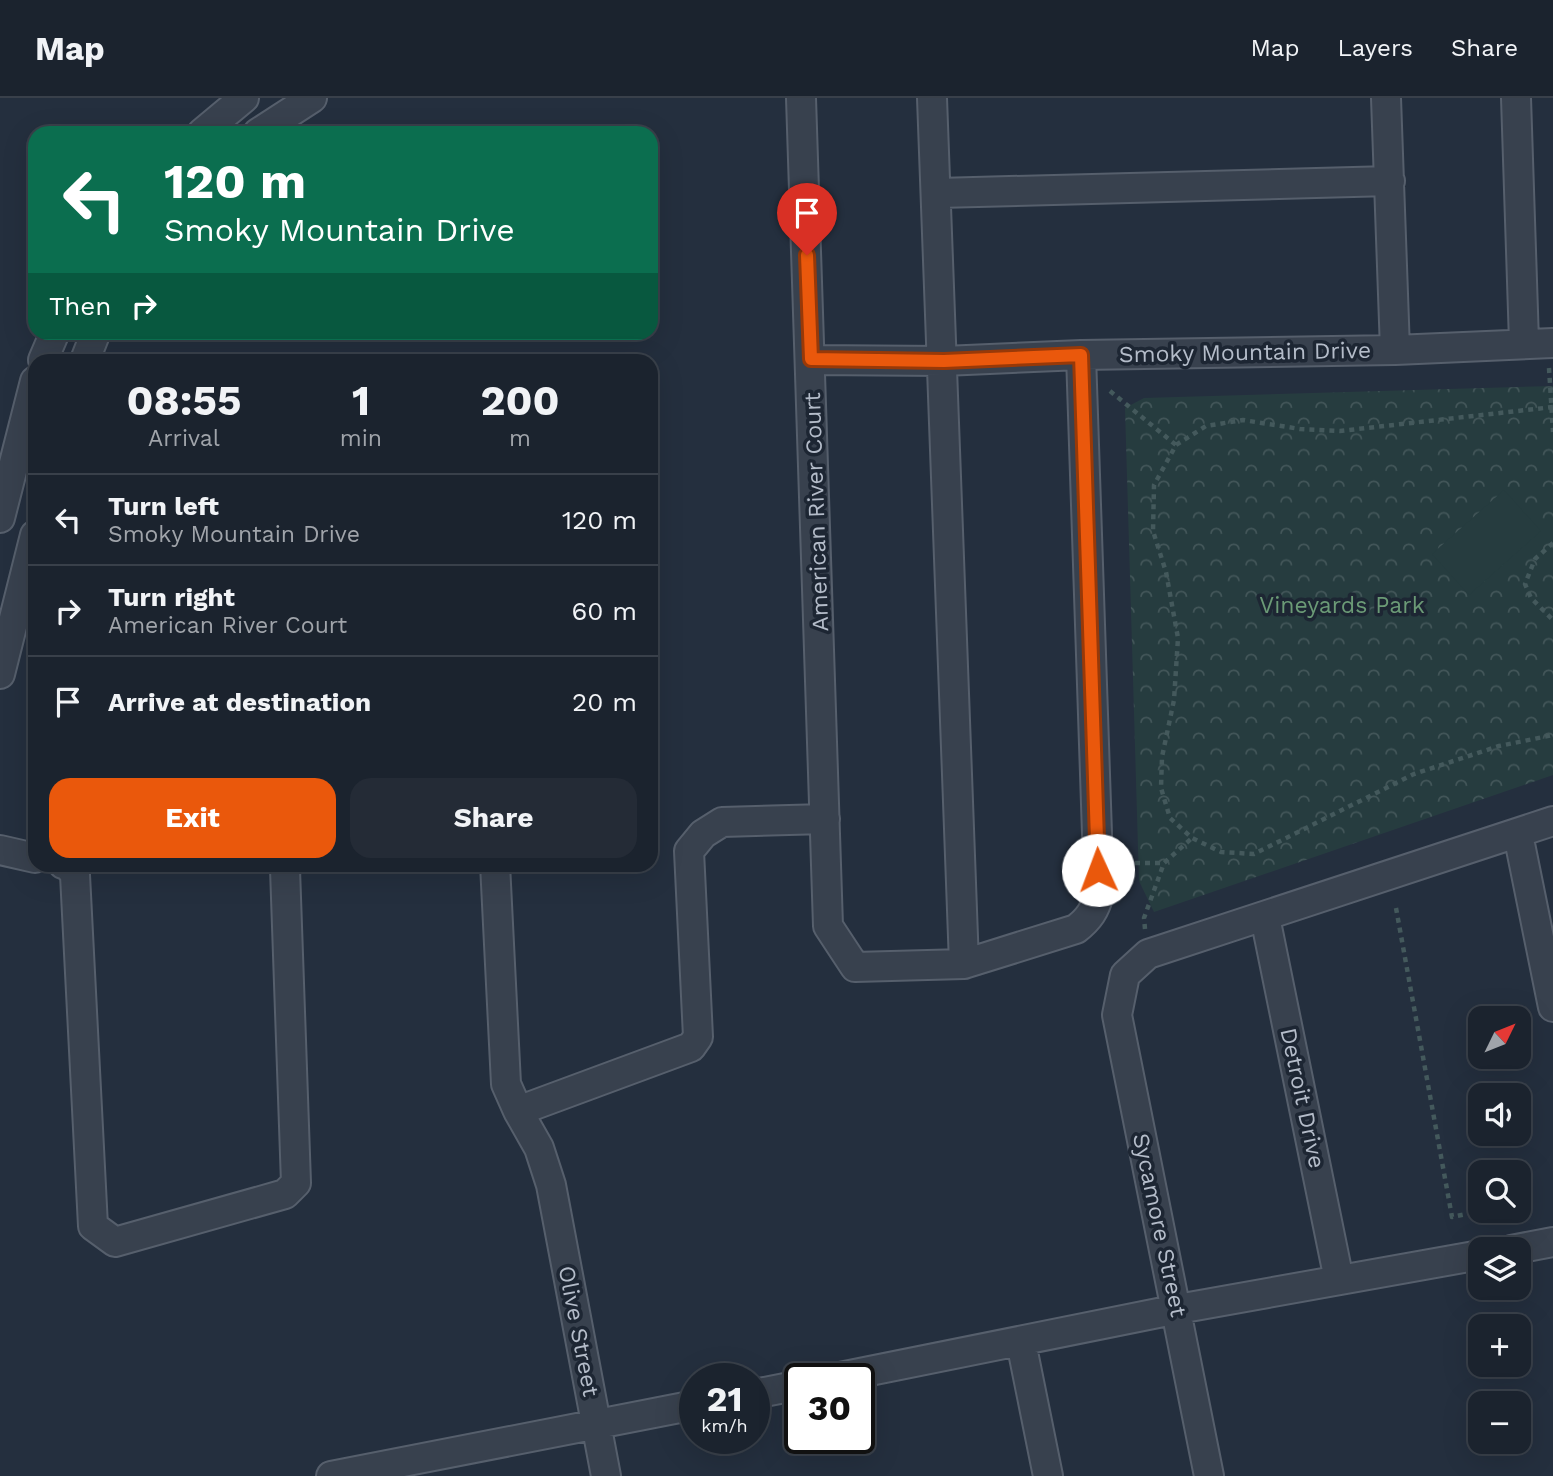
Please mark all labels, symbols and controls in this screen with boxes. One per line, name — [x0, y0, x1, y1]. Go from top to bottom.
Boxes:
text: Map — [35, 29, 105, 68]
text: Map — [1251, 34, 1299, 62]
text: Layers — [1337, 34, 1413, 62]
text: Share — [1451, 34, 1518, 62]
text: 120 m — [164, 152, 306, 210]
icon: left — [49, 154, 140, 245]
pin — [777, 183, 837, 255]
icon: arrive — [788, 194, 826, 232]
text: Smoky Mountain Drive — [164, 211, 515, 249]
icon: right — [125, 287, 163, 325]
text: Then — [49, 291, 111, 321]
street label: Smoky Mountain Drive — [1119, 337, 1371, 368]
text: 08:55 — [126, 376, 241, 425]
text: 1 — [352, 376, 370, 425]
text: 200 — [480, 376, 560, 425]
street label: American River Court — [799, 392, 834, 632]
text: Arrival — [148, 425, 220, 452]
text: min — [340, 425, 382, 452]
text: m — [509, 425, 531, 452]
text: Turn left — [108, 491, 219, 521]
icon: left — [49, 501, 87, 539]
text: 120 m — [562, 505, 637, 535]
text: Smoky Mountain Drive — [108, 521, 360, 548]
text: Turn right — [108, 582, 235, 612]
icon: right — [49, 592, 87, 630]
park label: Vineyards Park — [1259, 592, 1425, 619]
text: 60 m — [571, 596, 637, 626]
text: American River Court — [108, 612, 347, 639]
icon: arrive — [49, 683, 87, 721]
text: Arrive at destination — [108, 687, 371, 717]
text: 20 m — [572, 687, 637, 717]
button: Exit — [49, 778, 336, 858]
button: Share — [350, 778, 637, 858]
position arrow — [1061, 833, 1135, 907]
north arrow — [1468, 1006, 1531, 1069]
map controls — [1468, 1006, 1531, 1454]
street label: Detroit Drive — [1274, 1025, 1331, 1171]
button: sound — [1468, 1083, 1531, 1146]
street label: Sycamore Street — [1127, 1131, 1192, 1320]
button: search — [1468, 1160, 1531, 1223]
button: layers — [1468, 1237, 1531, 1300]
street label: Olive Street — [553, 1263, 604, 1399]
button: + — [1468, 1314, 1531, 1377]
speed limit sign: 30 — [784, 1363, 875, 1454]
text: 21 — [707, 1378, 742, 1420]
button: − — [1468, 1391, 1531, 1454]
text: km/h — [701, 1415, 748, 1436]

